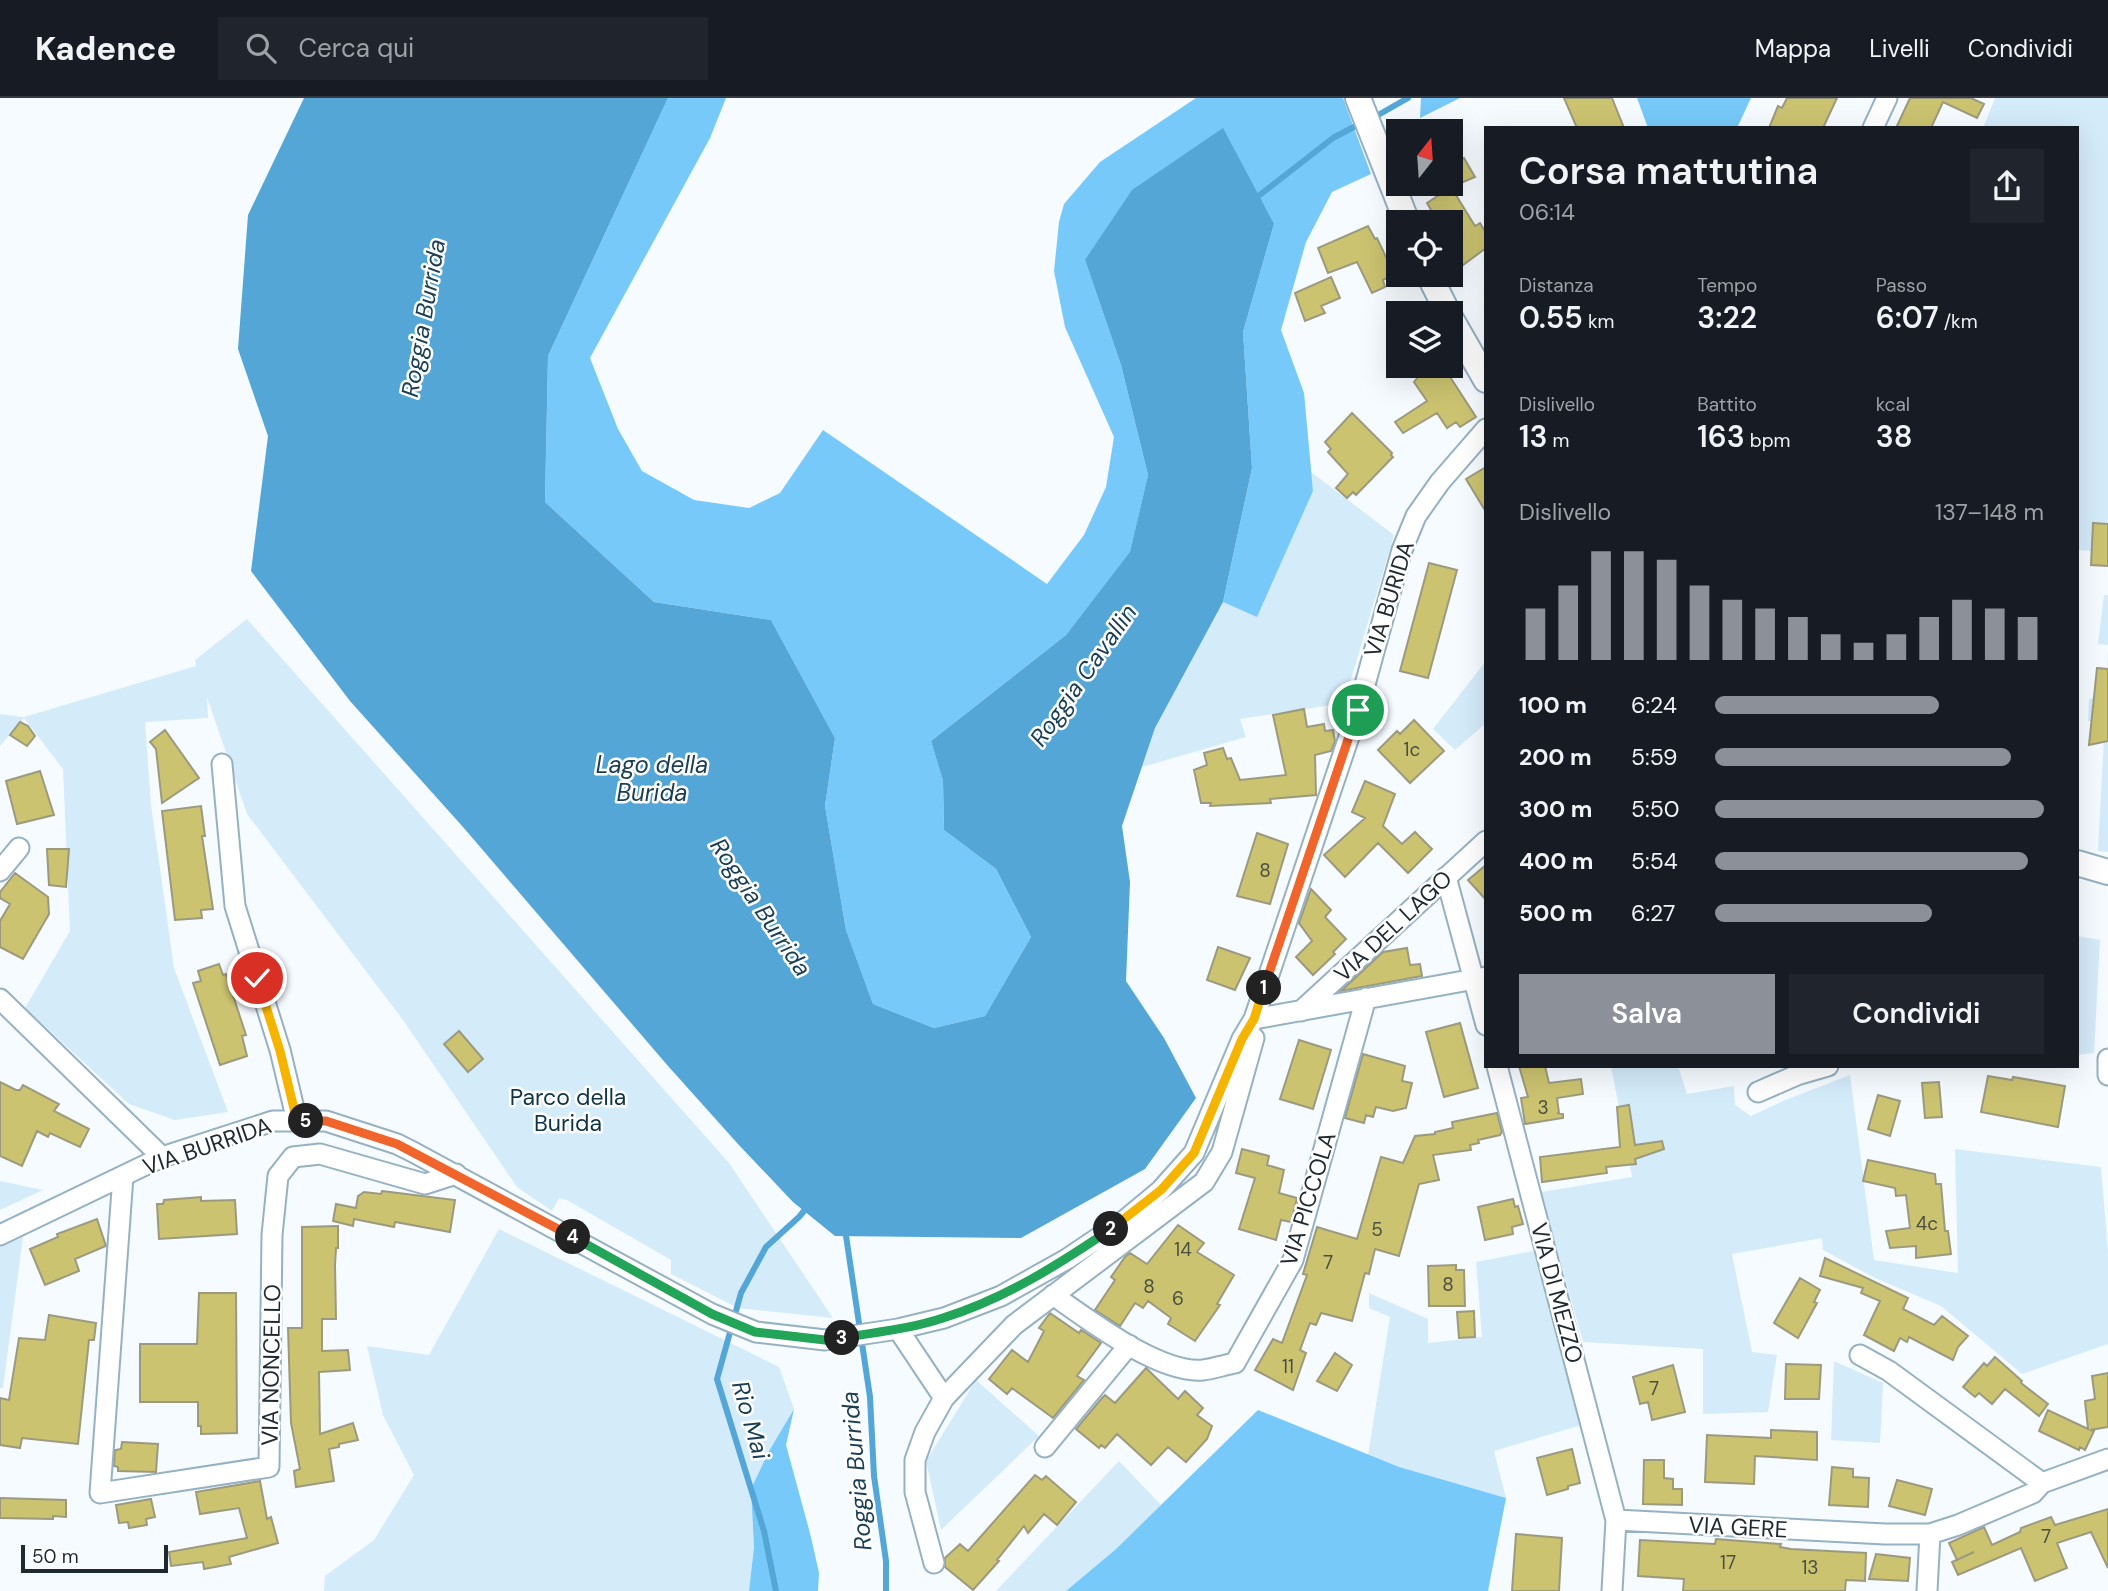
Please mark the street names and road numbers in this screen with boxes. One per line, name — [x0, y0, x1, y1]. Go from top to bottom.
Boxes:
street label: VIA BURIDA — [1357, 537, 1421, 661]
street label: VIA DEL LAGO — [1328, 864, 1458, 988]
street label: VIA BURRIDA — [139, 1110, 275, 1182]
street label: VIA PICCOLA — [1273, 1128, 1343, 1270]
street label: VIA DI MEZZO — [1524, 1220, 1590, 1366]
street label: VIA NONCELLO — [255, 1284, 287, 1446]
street label: VIA GERE — [1688, 1509, 1788, 1545]

